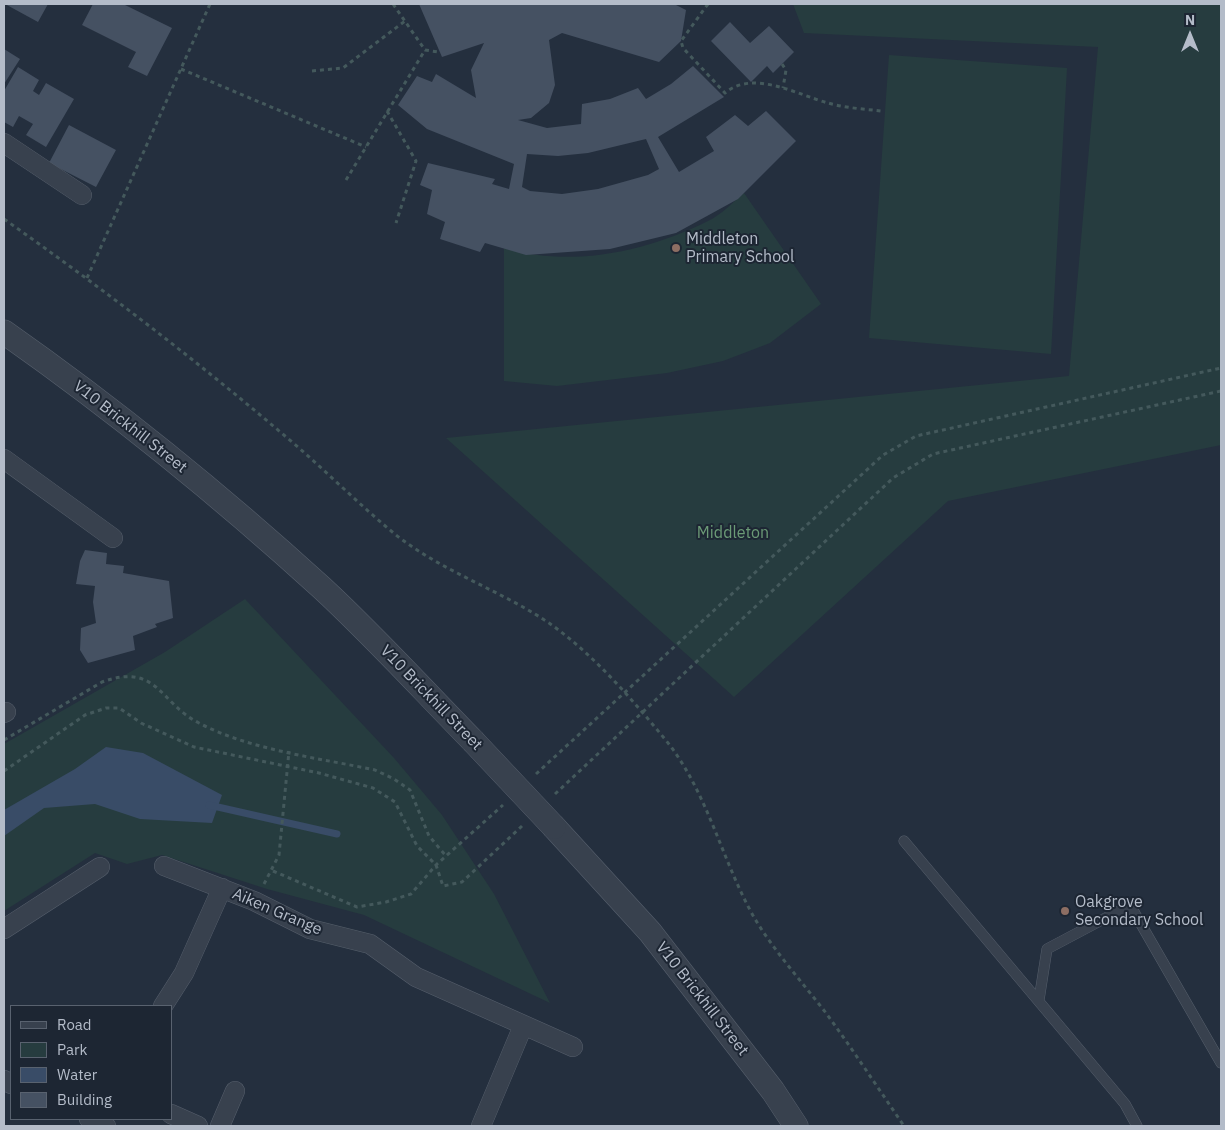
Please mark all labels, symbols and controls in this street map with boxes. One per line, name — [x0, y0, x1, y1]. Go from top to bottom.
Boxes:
north arrow — [1165, 10, 1215, 60]
text: N — [1185, 11, 1195, 29]
place label: Middleton Primary School — [686, 229, 794, 267]
marker: Middleton Primary School — [670, 242, 682, 254]
street label: V10 Brickhill Street — [69, 377, 191, 477]
park label: Middleton — [697, 523, 769, 543]
street label: V10 Brickhill Street — [376, 641, 486, 755]
street label: Aiken Grange — [229, 884, 325, 940]
place label: Oakgrove Secondary School — [1075, 892, 1203, 930]
marker: Oakgrove Secondary School — [1059, 905, 1071, 917]
street label: V10 Brickhill Street — [652, 938, 752, 1060]
legend — [10, 1005, 172, 1120]
text: Road — [57, 1015, 92, 1034]
text: Park — [57, 1040, 87, 1059]
text: Water — [57, 1065, 97, 1084]
text: Building — [57, 1090, 112, 1109]

